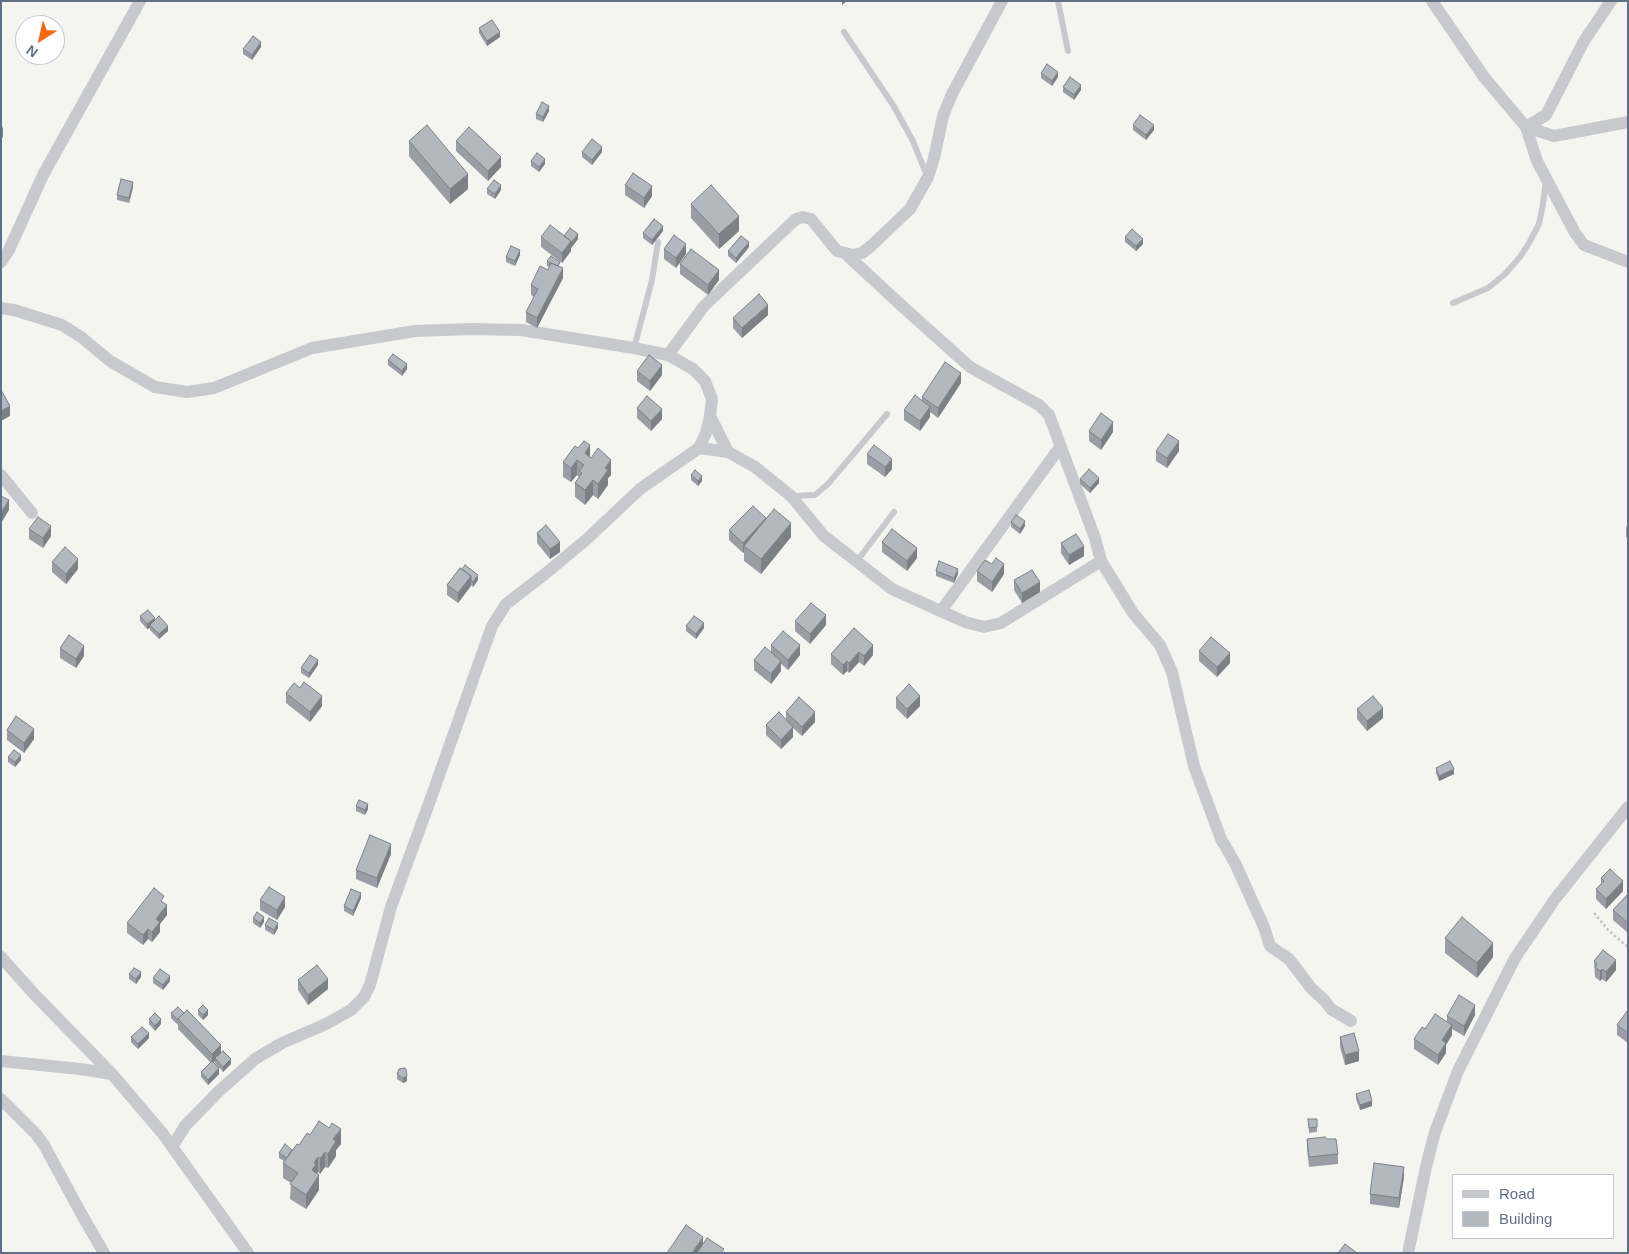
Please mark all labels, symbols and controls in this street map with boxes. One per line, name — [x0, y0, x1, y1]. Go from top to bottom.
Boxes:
north arrow — [15, 15, 65, 65]
text: N — [23, 42, 41, 61]
legend — [1452, 1174, 1614, 1239]
text: Road — [1499, 1185, 1535, 1202]
text: Building — [1499, 1210, 1552, 1227]

